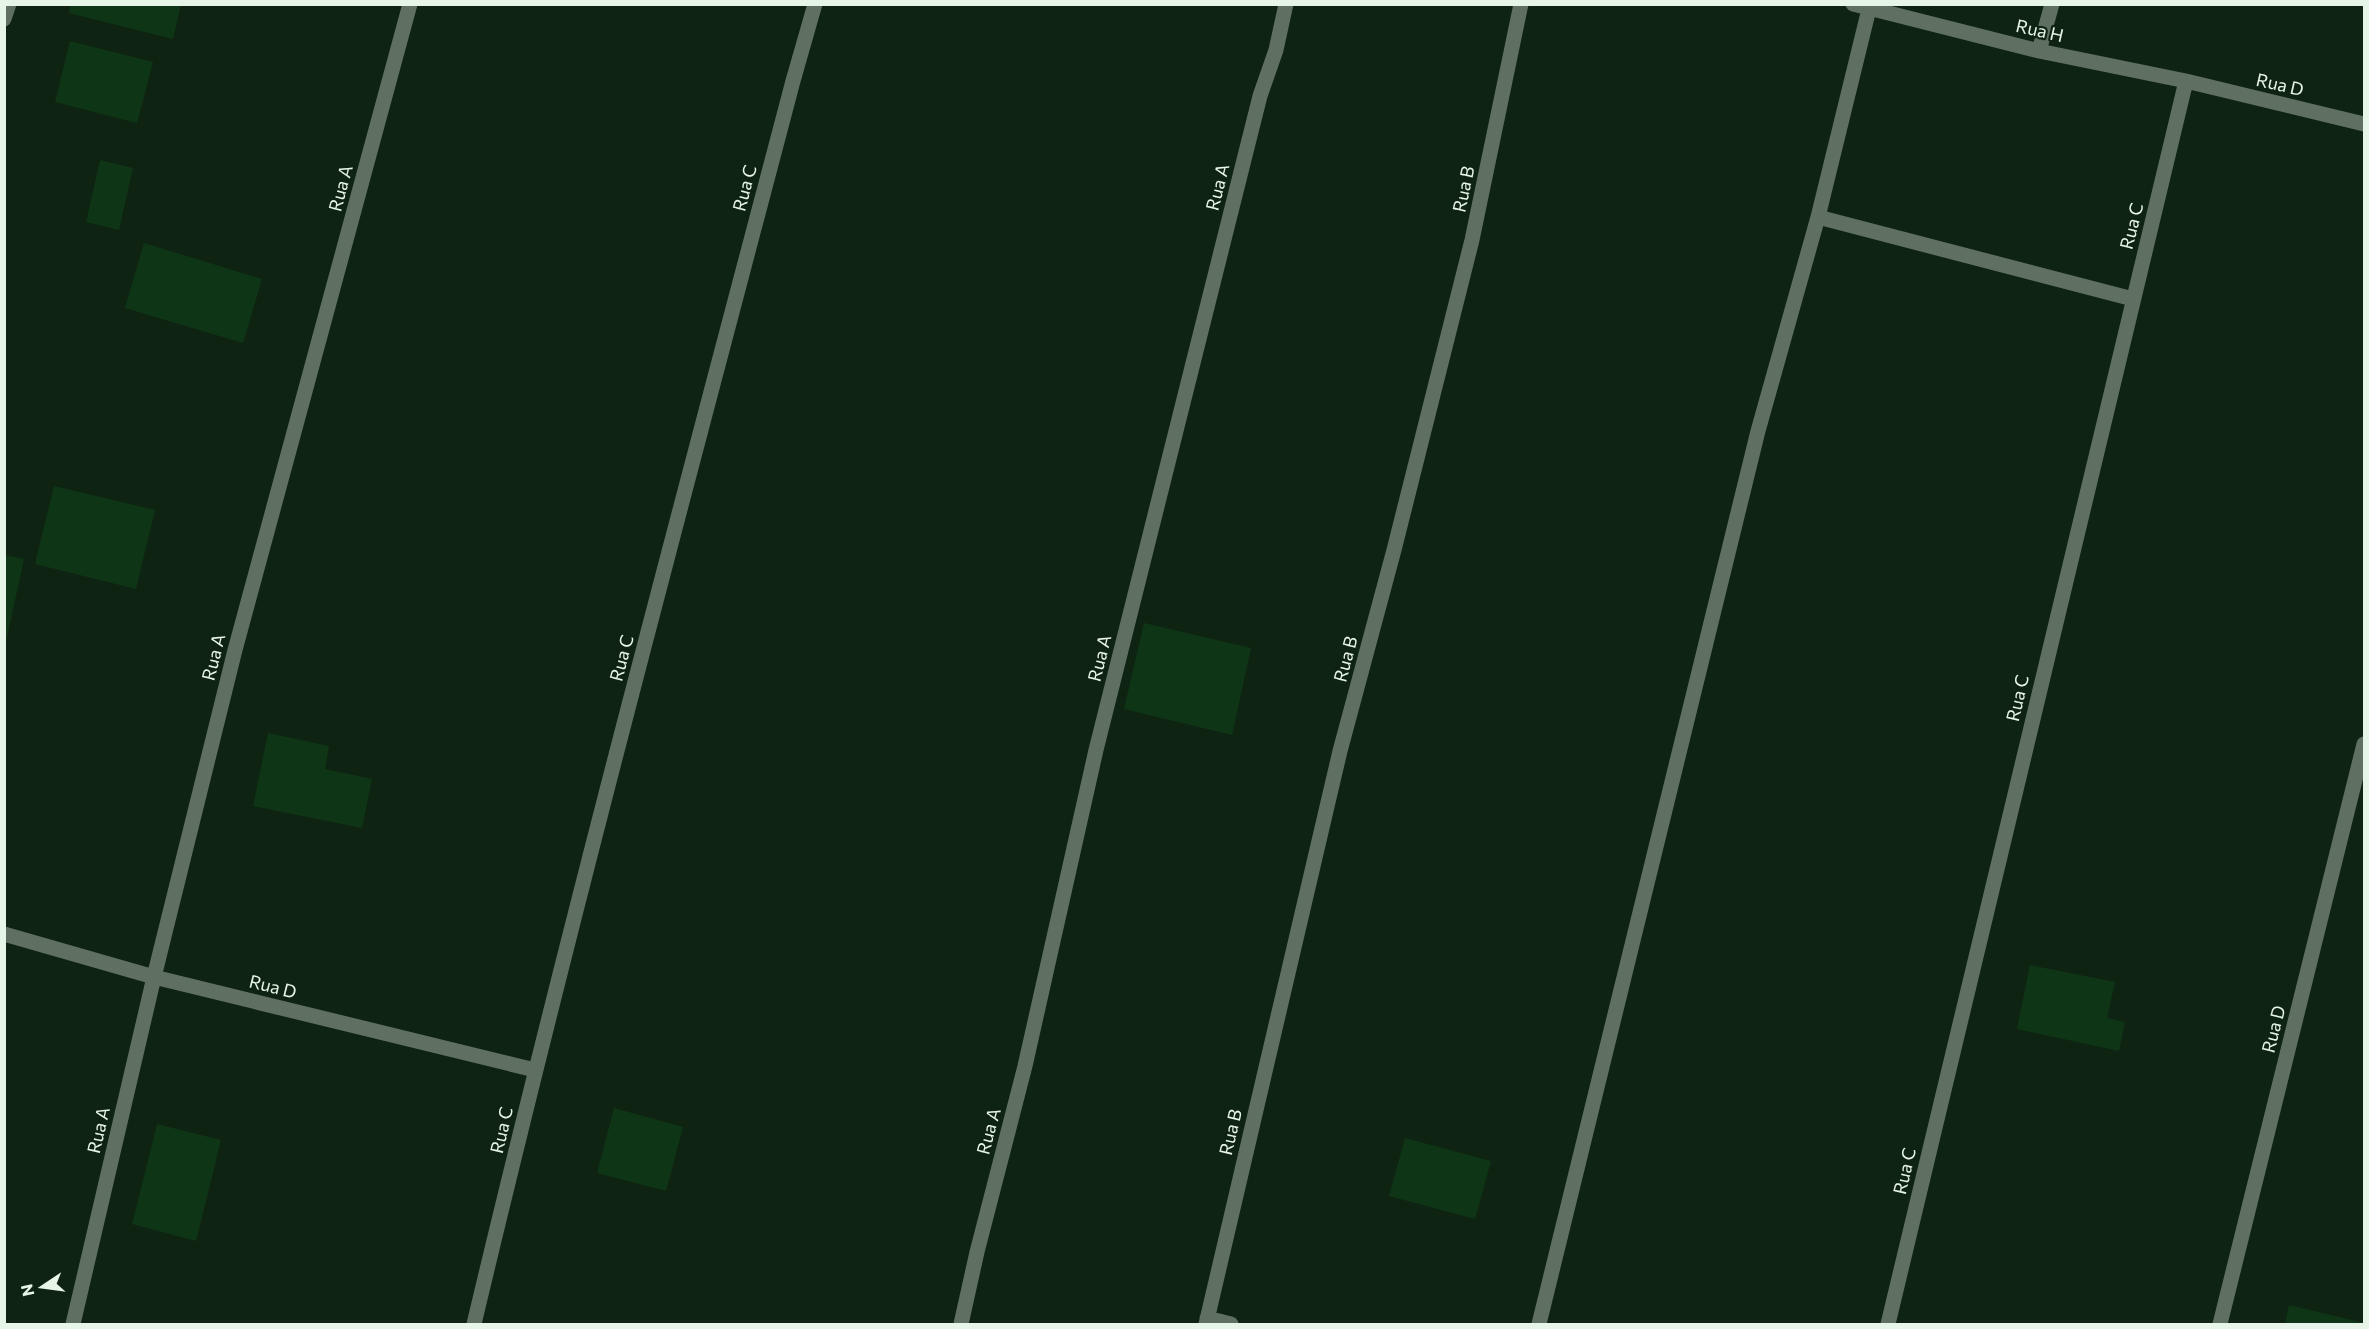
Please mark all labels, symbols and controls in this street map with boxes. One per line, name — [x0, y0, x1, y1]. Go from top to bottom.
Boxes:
street label: Rua H — [2014, 14, 2066, 46]
street label: Rua D — [2254, 68, 2306, 100]
street label: Rua A — [1201, 161, 1233, 213]
street label: Rua A — [323, 162, 357, 214]
street label: Rua C — [727, 162, 761, 214]
street label: Rua B — [1447, 164, 1479, 214]
street label: Rua C — [2115, 200, 2147, 252]
street label: Rua A — [197, 631, 229, 683]
street label: Rua C — [604, 632, 638, 684]
street label: Rua A — [1083, 632, 1115, 684]
street label: Rua B — [1328, 634, 1362, 684]
street label: Rua C — [2001, 673, 2033, 723]
street label: Rua D — [247, 970, 299, 1002]
street label: Rua D — [2257, 1003, 2289, 1055]
street label: Rua A — [82, 1104, 114, 1156]
street label: Rua C — [485, 1105, 517, 1155]
street label: Rua A — [971, 1105, 1005, 1157]
street label: Rua B — [1214, 1107, 1246, 1157]
street label: Rua C — [1888, 1146, 1920, 1196]
north arrow — [12, 1257, 72, 1317]
text: N — [16, 1283, 38, 1298]

